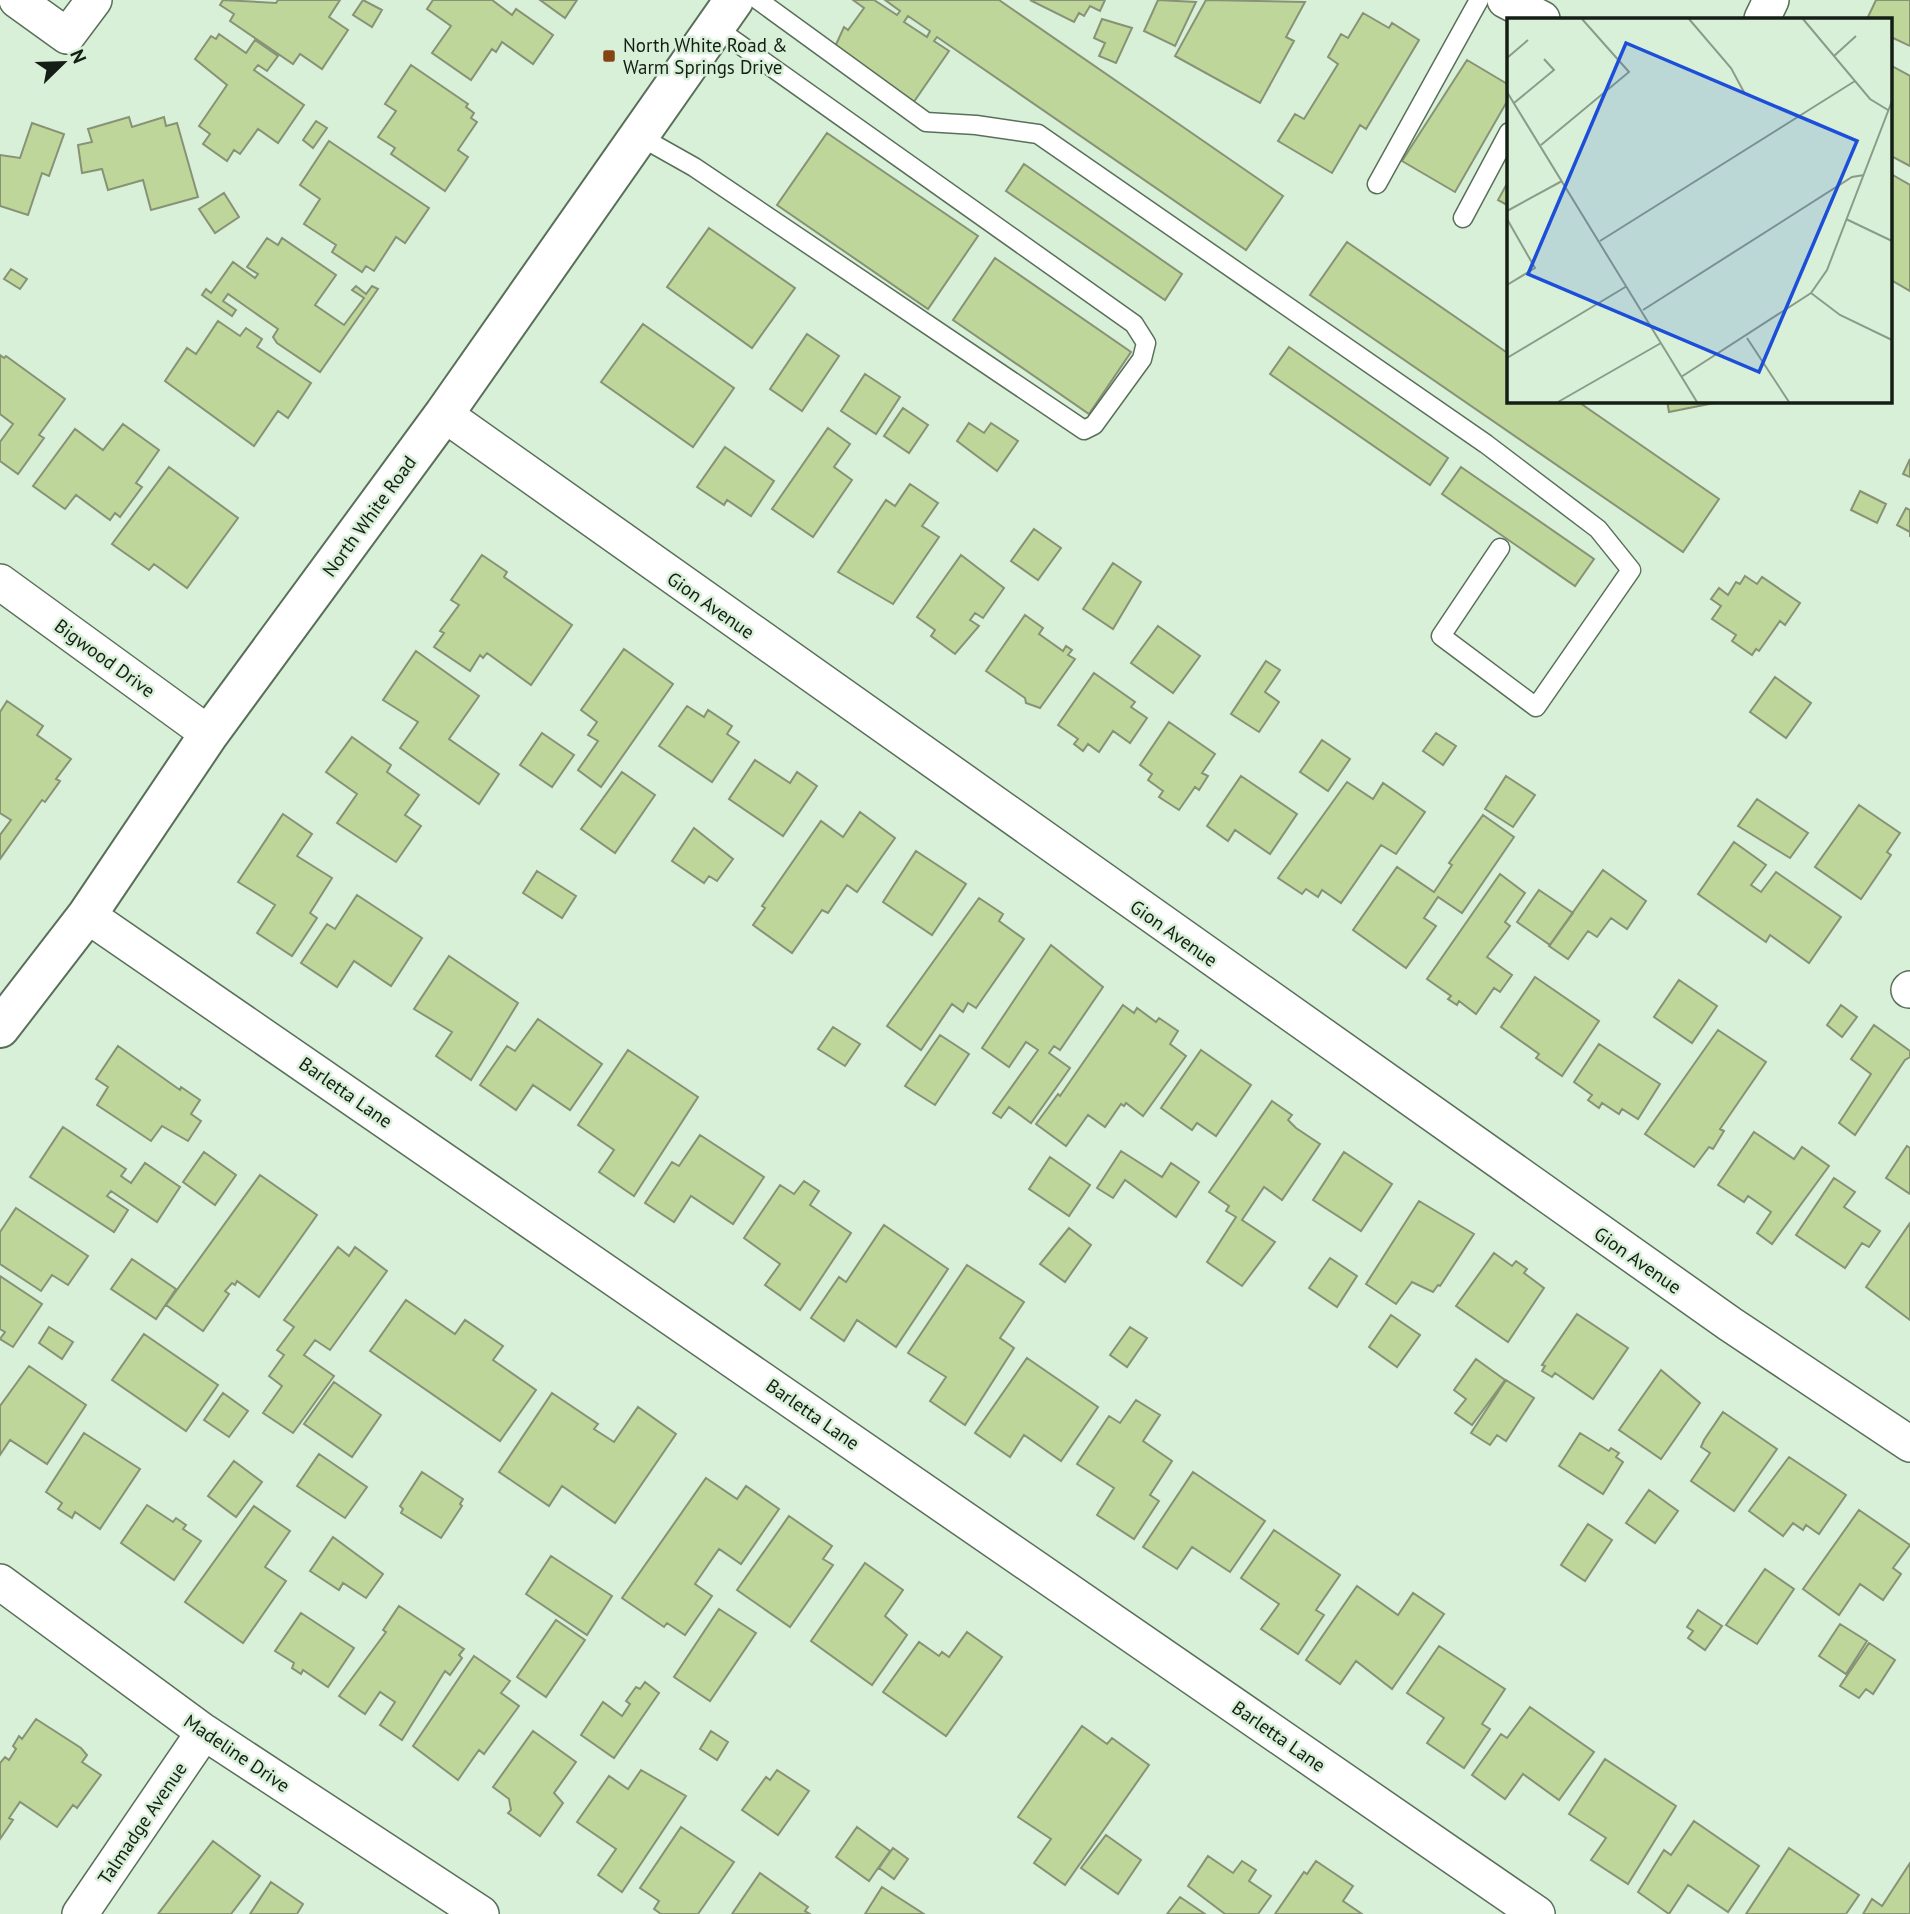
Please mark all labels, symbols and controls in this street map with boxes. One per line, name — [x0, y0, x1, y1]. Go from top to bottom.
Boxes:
inset map — [1507, 18, 1892, 402]
north arrow — [28, 28, 98, 98]
place label: North White Road & Warm Springs Drive — [623, 33, 787, 79]
text: N — [65, 46, 92, 67]
marker: North White Road & Warm Springs Drive — [601, 48, 617, 64]
street label: North White Road — [317, 451, 421, 581]
street label: Gion Avenue — [663, 566, 759, 644]
street label: Bigwood Drive — [50, 613, 160, 703]
street label: Gion Avenue — [1126, 894, 1222, 972]
street label: Barletta Lane — [295, 1051, 397, 1133]
street label: Gion Avenue — [1590, 1221, 1686, 1299]
street label: Barletta Lane — [762, 1373, 864, 1455]
street label: Barletta Lane — [1228, 1695, 1330, 1777]
street label: Madeline Drive — [179, 1709, 295, 1797]
street label: Talmadge Avenue — [92, 1757, 192, 1889]

